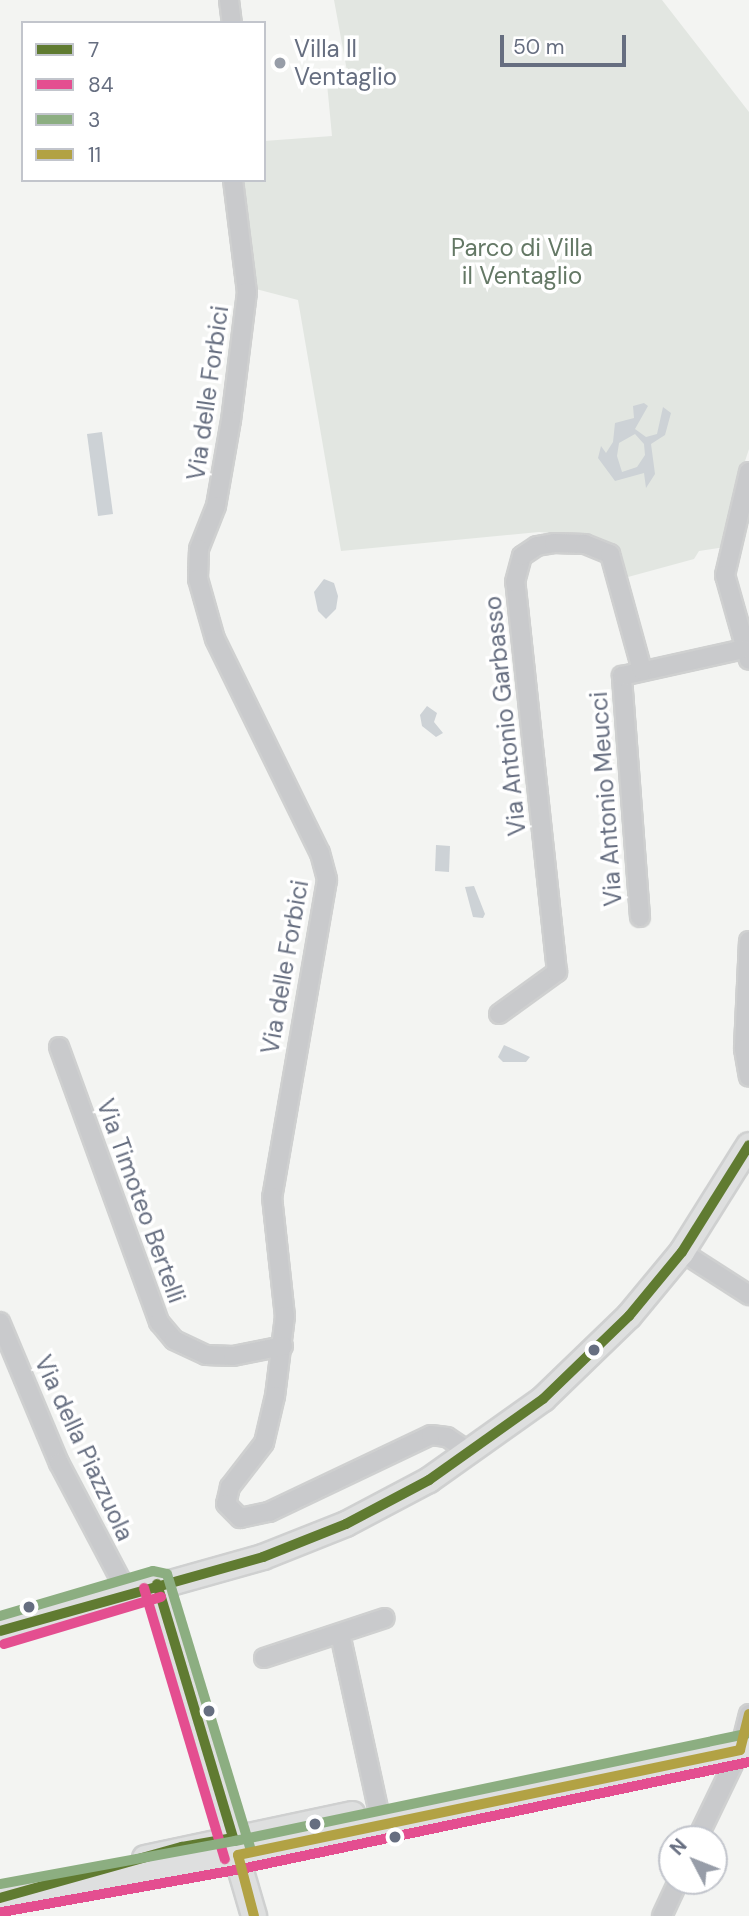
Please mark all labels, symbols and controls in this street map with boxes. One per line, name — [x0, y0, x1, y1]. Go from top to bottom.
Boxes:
legend — [21, 21, 266, 182]
scale bar — [504, 21, 630, 65]
text: 50 m — [513, 33, 564, 61]
place label: Villa Il Ventaglio — [294, 35, 397, 91]
text: 7 — [88, 36, 99, 64]
marker: Villa Il Ventaglio — [272, 55, 288, 71]
text: 84 — [88, 71, 114, 99]
text: 3 — [88, 106, 100, 134]
text: 11 — [88, 141, 101, 169]
park label: Parco di Villa il Ventaglio — [451, 234, 593, 290]
street label: Via delle Forbici — [181, 304, 235, 482]
street label: Via Antonio Garbasso — [478, 595, 532, 837]
street label: Via Antonio Meucci — [584, 691, 628, 907]
street label: Via delle Forbici — [256, 878, 314, 1056]
street label: Via Timoteo Bertelli — [91, 1095, 191, 1307]
unlabelled marker — [587, 1343, 601, 1357]
street label: Via della Piazzuola — [28, 1351, 140, 1545]
unlabelled marker — [22, 1600, 36, 1614]
unlabelled marker — [202, 1704, 216, 1718]
unlabelled marker — [308, 1817, 322, 1831]
north arrow — [658, 1825, 728, 1895]
unlabelled marker — [388, 1830, 402, 1844]
text: N — [665, 1833, 692, 1860]

